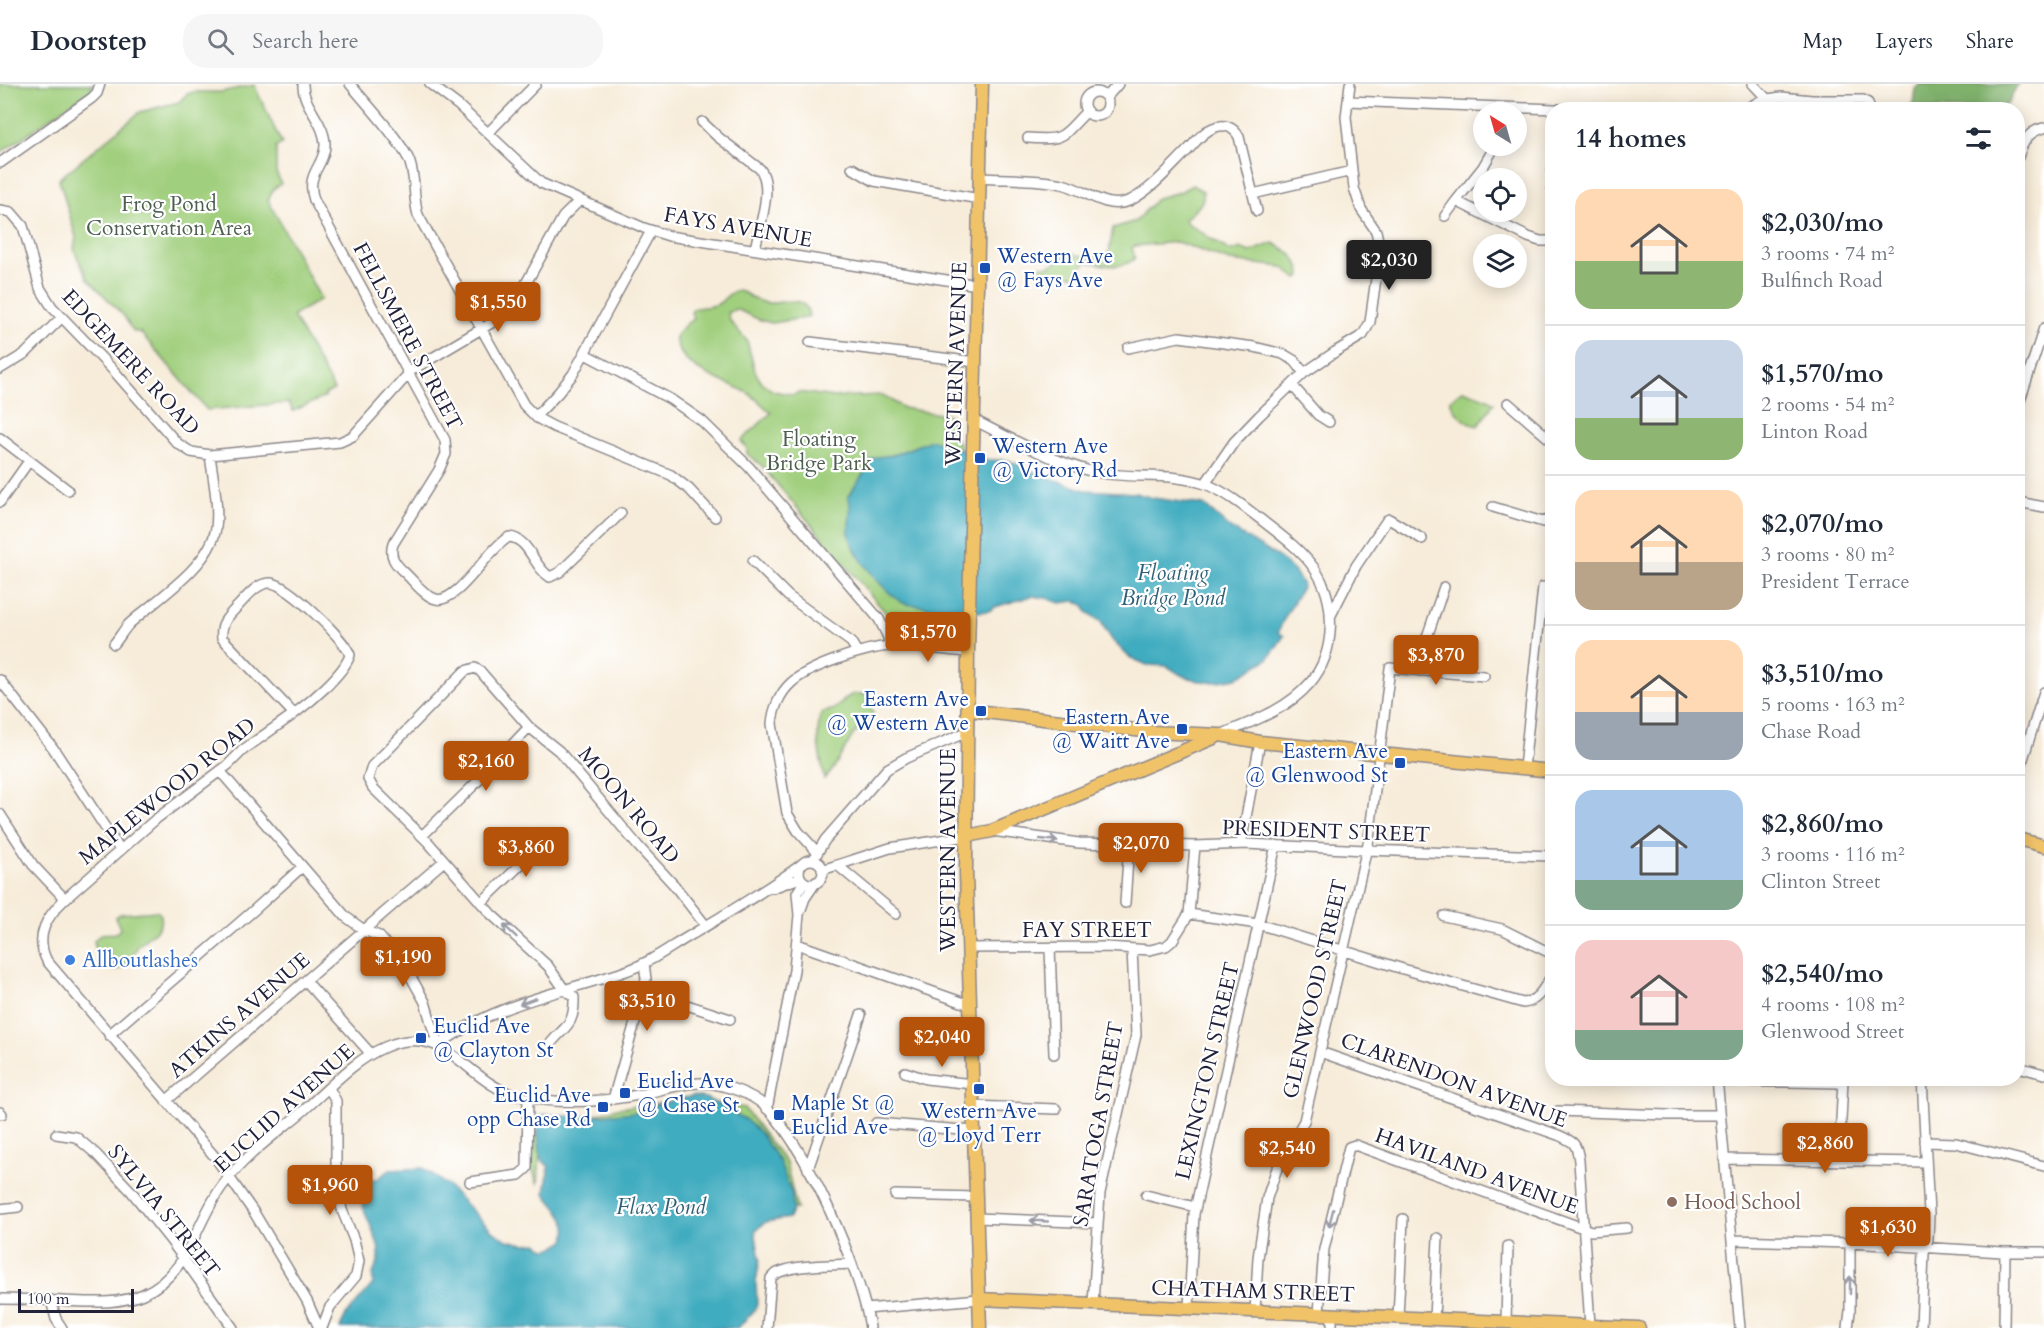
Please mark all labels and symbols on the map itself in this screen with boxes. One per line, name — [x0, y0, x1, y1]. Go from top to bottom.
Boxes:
north arrow — [1473, 102, 1527, 156]
park label: Frog Pond Conservation Area — [86, 190, 252, 243]
street label: FAYS AVENUE — [661, 200, 814, 255]
street label: FELLSMERE STREET — [346, 237, 469, 435]
pin: $2,030 — [1340, 240, 1438, 291]
place label: Western Ave @ Fays Ave — [996, 242, 1113, 295]
street label: WESTERN AVENUE — [938, 261, 975, 468]
marker: Western Ave @ Fays Ave — [978, 261, 992, 275]
pin: $1,550 — [449, 282, 547, 333]
street label: EDGEMERE ROAD — [55, 283, 206, 442]
park label: Floating Bridge Park — [766, 425, 873, 478]
place label: Western Ave @ Victory Rd — [991, 432, 1117, 485]
marker: Western Ave @ Victory Rd — [973, 451, 987, 465]
water label: Floating Bridge Pond — [1121, 558, 1227, 613]
pin: $1,570 — [879, 612, 977, 663]
pin: $3,870 — [1387, 635, 1485, 686]
place label: Eastern Ave @ Western Ave — [827, 685, 969, 738]
place label: Eastern Ave @ Waitt Ave — [1052, 703, 1170, 756]
marker: Eastern Ave @ Western Ave — [974, 704, 988, 718]
street label: MAPLEWOOD ROAD — [73, 711, 262, 872]
marker: Eastern Ave @ Waitt Ave — [1175, 722, 1189, 736]
place label: Eastern Ave @ Glenwood St — [1245, 737, 1388, 790]
pin: $2,160 — [437, 741, 535, 792]
street label: MOON ROAD — [571, 741, 686, 870]
street label: WESTERN AVENUE — [934, 748, 963, 953]
marker: Eastern Ave @ Glenwood St — [1393, 756, 1407, 770]
street label: PRESIDENT STREET — [1221, 813, 1431, 850]
pin: $2,070 — [1092, 823, 1190, 874]
pin: $3,860 — [477, 827, 575, 878]
one-way arrow — [1039, 835, 1059, 846]
street label: GLENWOOD STREET — [1276, 877, 1355, 1102]
street label: FAY STREET — [1022, 916, 1152, 945]
one-way arrow — [502, 924, 517, 938]
pin: $1,190 — [354, 937, 452, 988]
place label: Allboutlashes — [82, 946, 198, 975]
street label: ATKINS AVENUE — [162, 946, 316, 1085]
marker: Allboutlashes — [63, 953, 77, 967]
street label: LEXINGTON STREET — [1168, 959, 1247, 1183]
pin: $3,510 — [598, 981, 696, 1032]
one-way arrow — [519, 996, 538, 1007]
place label: Euclid Ave @ Clayton St — [433, 1012, 554, 1065]
pin: $2,040 — [893, 1017, 991, 1068]
street label: SARATOGA STREET — [1066, 1019, 1131, 1229]
street label: CLARENDON AVENUE — [1336, 1026, 1571, 1135]
marker: Euclid Ave @ Clayton St — [414, 1031, 428, 1045]
street label: EUCLID AVENUE — [208, 1037, 361, 1179]
place label: Euclid Ave @ Chase St — [637, 1067, 739, 1120]
place label: Euclid Ave opp Chase Rd — [467, 1081, 591, 1134]
marker: Western Ave @ Lloyd Terr — [972, 1082, 986, 1096]
marker: Euclid Ave @ Chase St — [618, 1086, 632, 1100]
place label: Maple St @ Euclid Ave — [791, 1089, 895, 1142]
place label: Western Ave @ Lloyd Terr — [917, 1097, 1041, 1150]
marker: Euclid Ave opp Chase Rd — [596, 1100, 610, 1114]
marker: Maple St @ Euclid Ave — [772, 1108, 786, 1122]
street label: HAVILAND AVENUE — [1371, 1121, 1583, 1222]
pin: $2,860 — [1776, 1123, 1874, 1174]
pin: $2,540 — [1238, 1128, 1336, 1179]
street label: SYLVIA STREET — [101, 1139, 226, 1284]
pin: $1,960 — [281, 1165, 379, 1216]
place label: Hood School — [1684, 1188, 1801, 1217]
water label: Flax Pond — [616, 1192, 707, 1222]
marker: Hood School — [1665, 1195, 1679, 1209]
pin: $1,630 — [1839, 1207, 1937, 1258]
one-way arrow — [1325, 1208, 1337, 1227]
one-way arrow — [1030, 1215, 1050, 1226]
street label: CHATHAM STREET — [1151, 1273, 1355, 1310]
one-way arrow — [1844, 1276, 1856, 1296]
scale bar — [18, 1286, 134, 1314]

